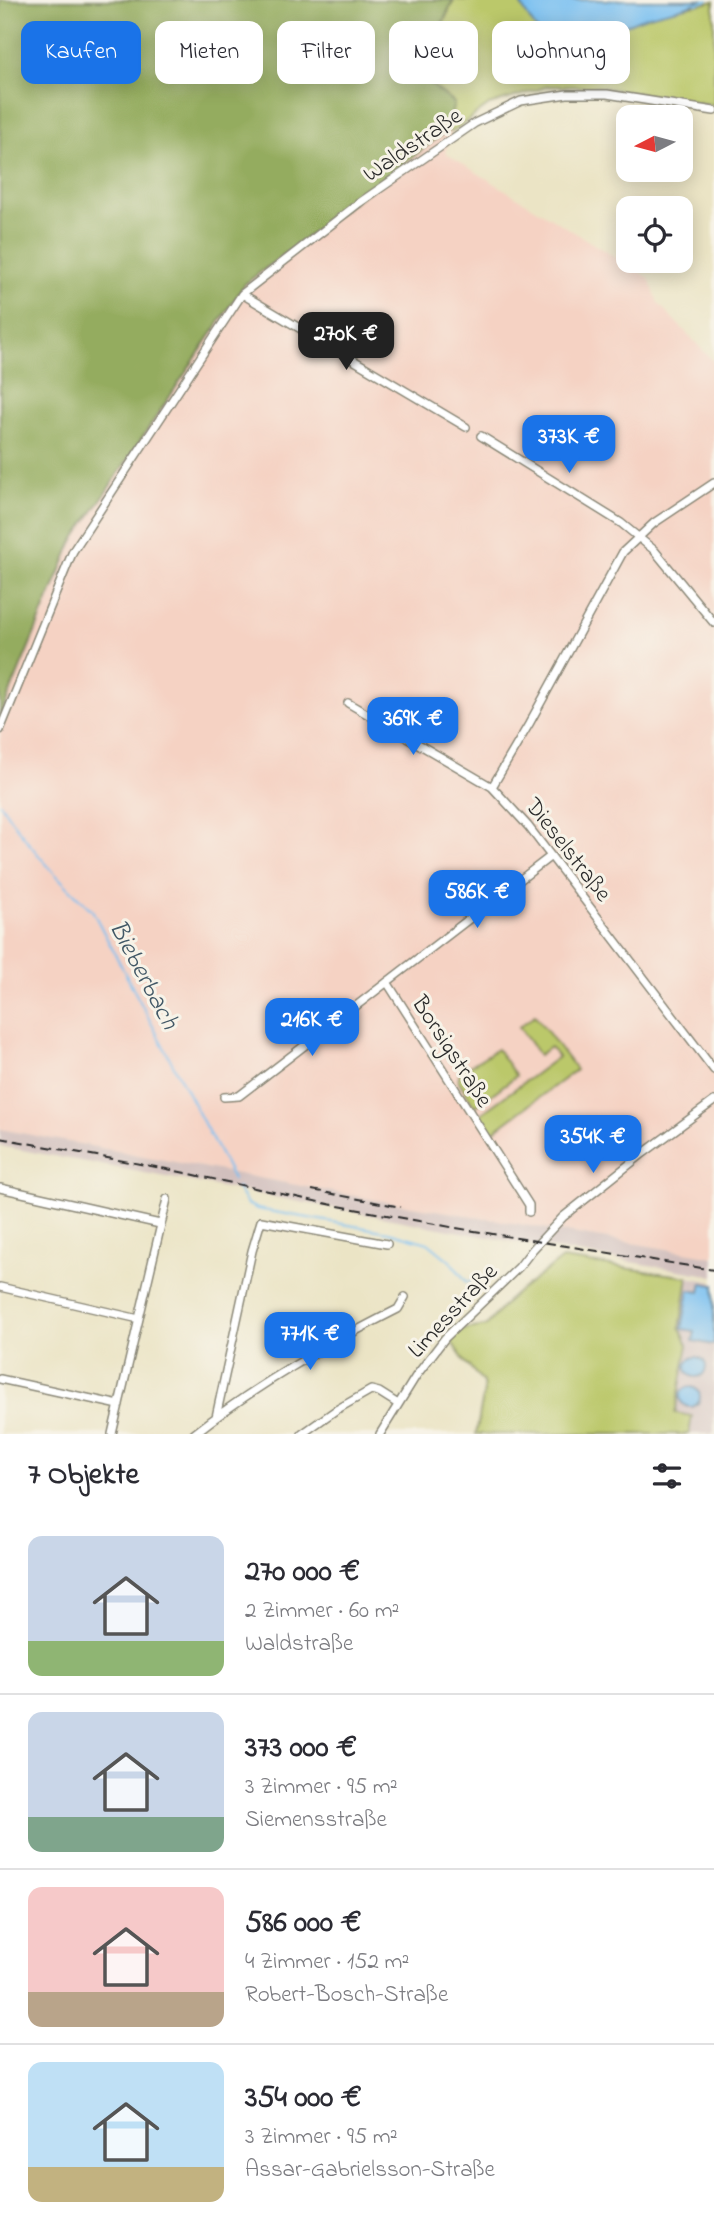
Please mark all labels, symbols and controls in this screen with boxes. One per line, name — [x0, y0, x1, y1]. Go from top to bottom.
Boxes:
chip: Kaufen — [21, 21, 141, 84]
chip: Mieten — [155, 21, 263, 84]
chip: Filter — [277, 21, 375, 84]
chip: Neu — [389, 21, 478, 84]
chip: Wohnung — [492, 21, 630, 84]
street label: Waldstraße — [357, 100, 470, 192]
north arrow — [616, 105, 693, 182]
map controls — [616, 105, 693, 273]
button: locate — [616, 196, 693, 273]
pin: 270K € — [289, 312, 403, 372]
text: 270K € — [314, 318, 378, 351]
pin: 373K € — [512, 416, 626, 475]
text: 373K € — [538, 421, 600, 454]
pin: 369K € — [356, 698, 470, 757]
text: 369K € — [383, 703, 443, 736]
street label: Dieselstraße — [515, 790, 619, 910]
pin: 586K € — [420, 870, 534, 930]
text: 586K € — [445, 876, 509, 909]
water label: Bieberbach — [98, 914, 187, 1037]
street label: Borsigstraße — [401, 989, 500, 1116]
pin: 216K € — [255, 998, 369, 1058]
text: 216K € — [281, 1004, 343, 1037]
pin: 354K € — [536, 1116, 650, 1175]
text: 354K € — [560, 1121, 626, 1154]
street label: Limesstraße — [401, 1256, 507, 1367]
pin: 771K € — [253, 1312, 367, 1372]
text: 771K € — [280, 1318, 340, 1351]
text: 7 Objekte — [28, 1454, 139, 1498]
icon: filters — [648, 1457, 686, 1495]
text: 270 000 € — [245, 1551, 360, 1595]
icon: home — [84, 1564, 168, 1648]
text: 2 Zimmer · 60 m² — [245, 1595, 399, 1628]
text: Waldstraße — [245, 1628, 353, 1661]
text: 373 000 € — [245, 1727, 357, 1771]
icon: home — [84, 1740, 168, 1824]
text: 3 Zimmer · 95 m² — [245, 1771, 398, 1804]
text: Siemensstraße — [245, 1804, 387, 1837]
text: 586 000 € — [245, 1902, 361, 1946]
icon: home — [84, 1915, 168, 1999]
text: 4 Zimmer · 152 m² — [245, 1946, 409, 1979]
text: Robert-Bosch-Straße — [245, 1979, 448, 2012]
text: 354 000 € — [245, 2077, 362, 2121]
icon: home — [84, 2090, 168, 2174]
text: 3 Zimmer · 95 m² — [245, 2121, 398, 2154]
text: Assar-Gabrielsson-Straße — [245, 2154, 495, 2187]

